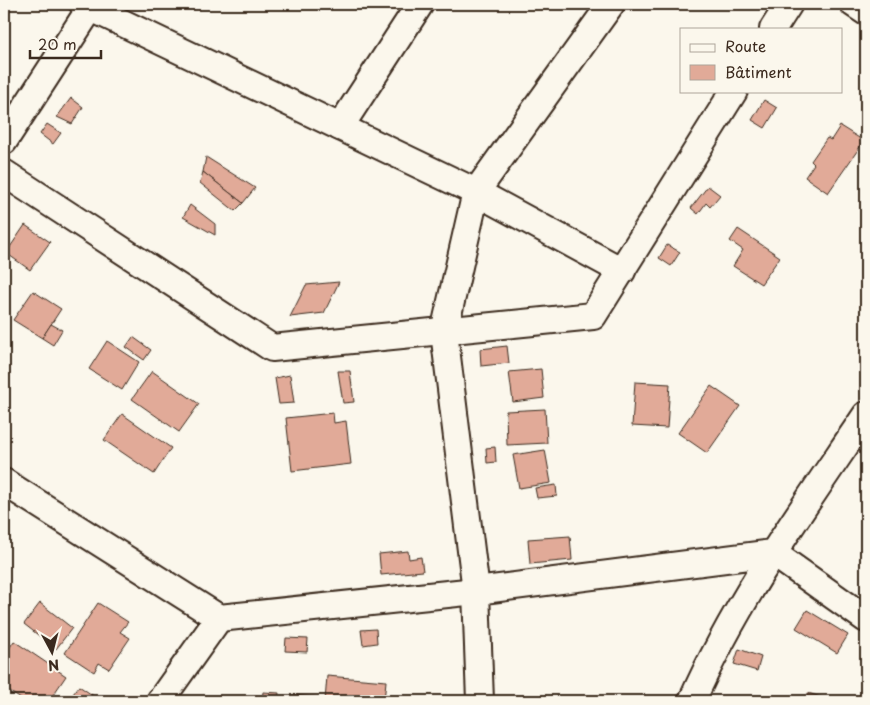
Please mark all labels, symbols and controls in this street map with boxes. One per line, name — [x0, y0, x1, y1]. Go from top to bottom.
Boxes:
scale bar — [30, 28, 101, 60]
legend — [680, 28, 842, 92]
text: 20 m — [38, 32, 77, 55]
text: Route — [725, 34, 766, 57]
text: Bâtiment — [725, 60, 792, 83]
north arrow — [28, 628, 78, 678]
text: N — [47, 654, 60, 676]

